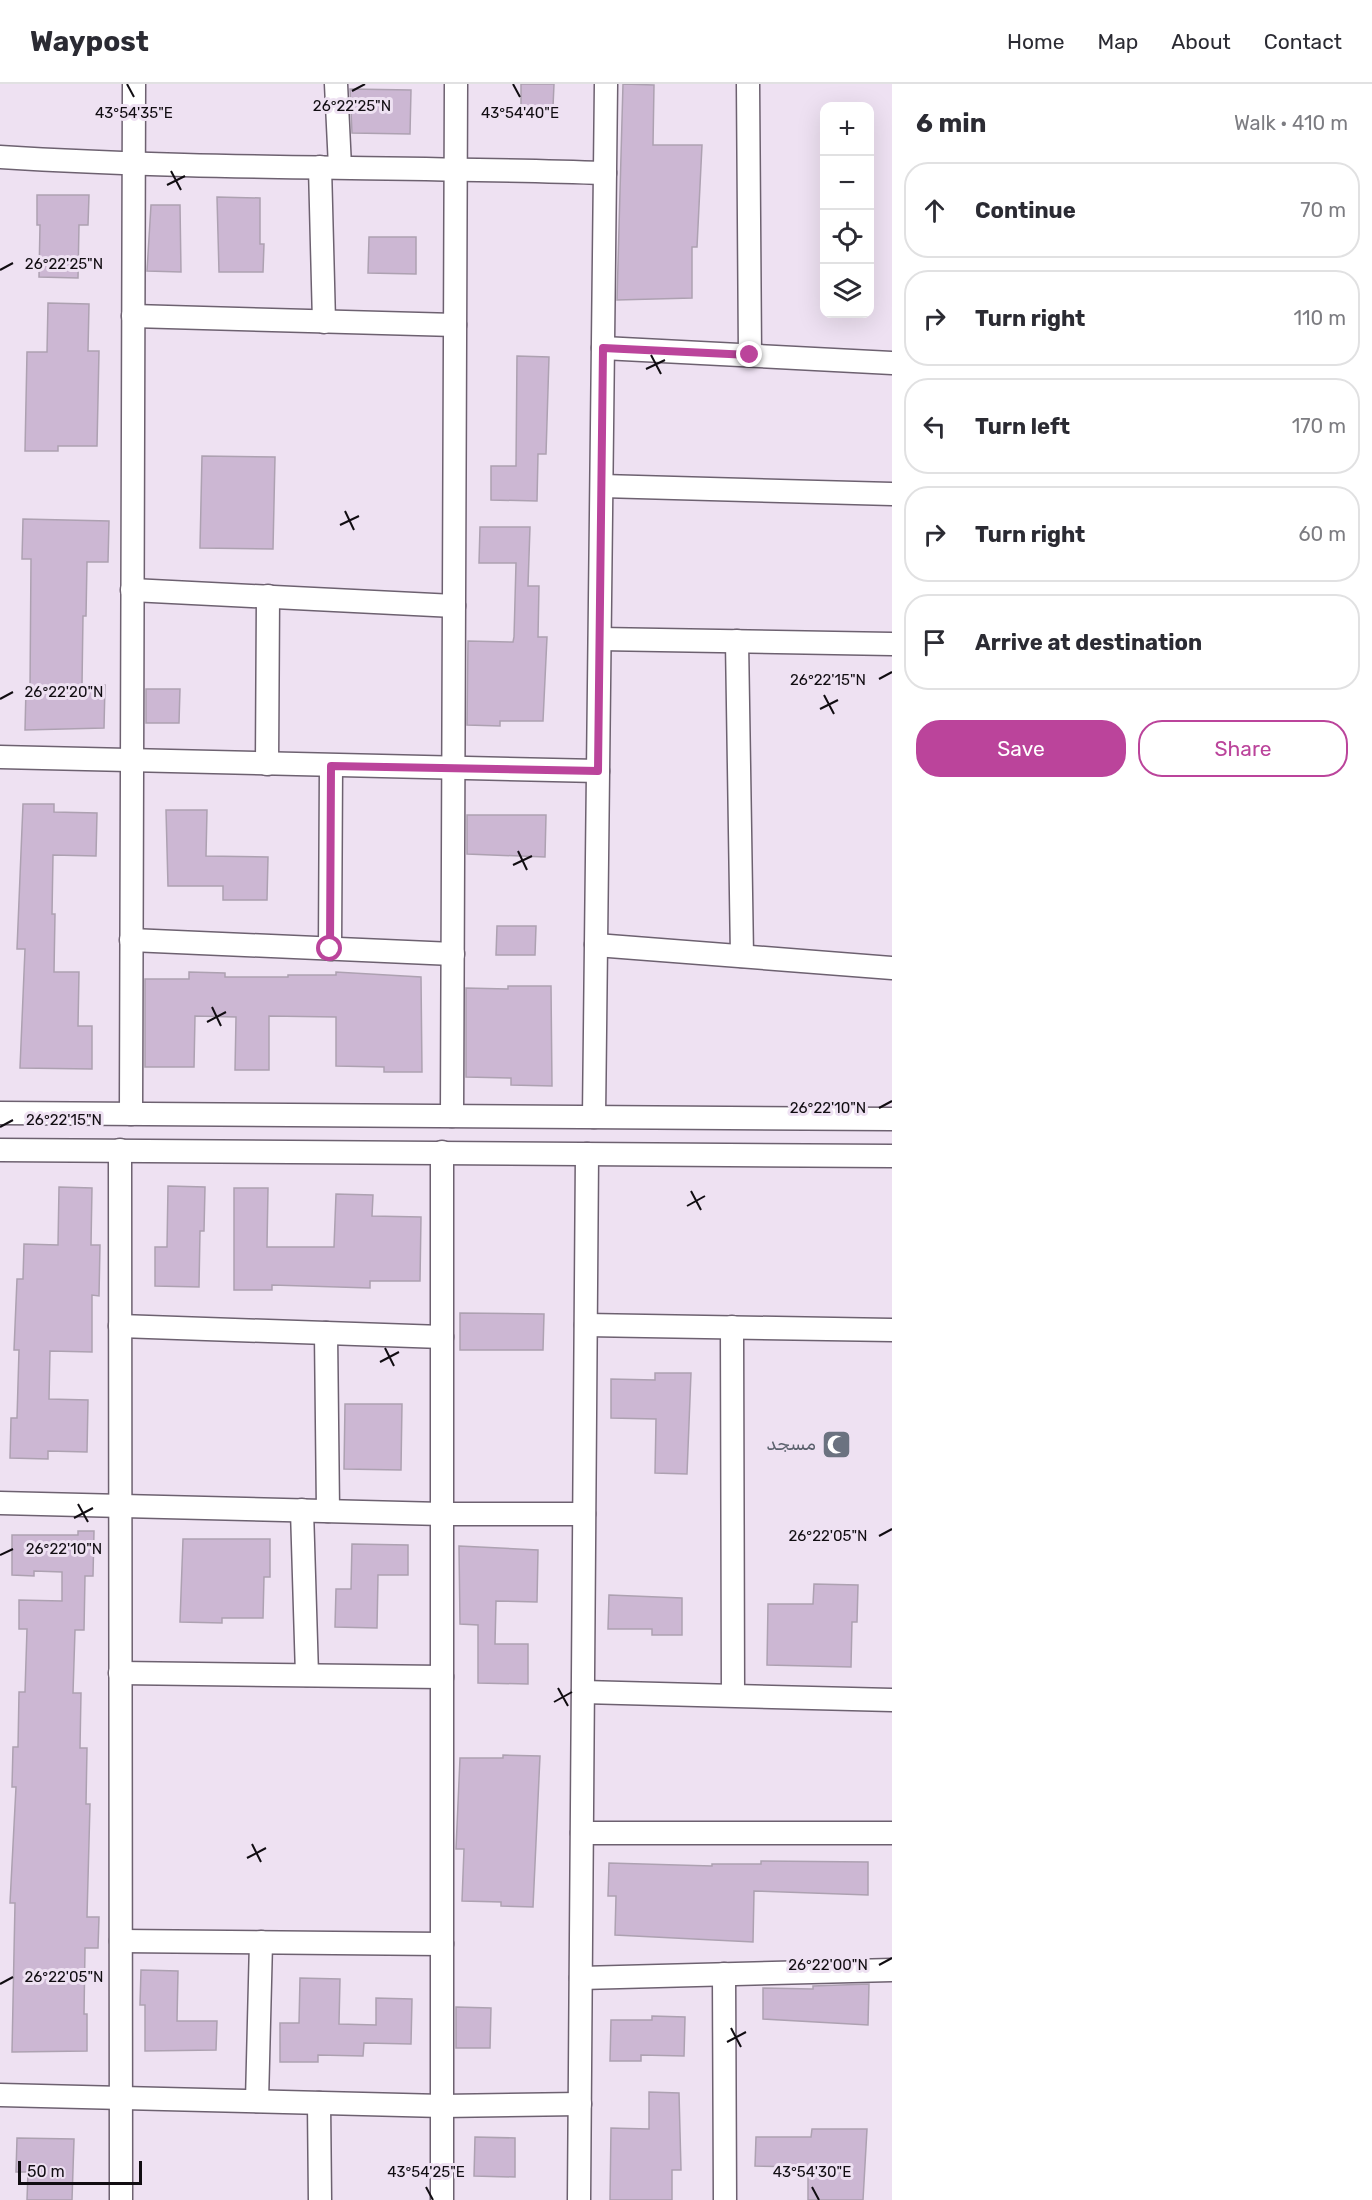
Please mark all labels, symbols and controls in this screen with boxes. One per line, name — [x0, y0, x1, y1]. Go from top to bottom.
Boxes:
text: Waypost — [30, 25, 149, 58]
text: Home — [1007, 29, 1064, 54]
text: Map — [1097, 29, 1138, 54]
text: About — [1171, 29, 1231, 54]
text: Contact — [1264, 29, 1342, 54]
text: 26°22'25"N — [313, 97, 391, 115]
map controls — [820, 102, 874, 318]
button: + — [820, 102, 874, 156]
text: 43°54'35"E — [95, 104, 173, 122]
text: 43°54'40"E — [481, 104, 559, 122]
text: 6 min — [916, 108, 986, 139]
text: Walk · 410 m — [1234, 111, 1348, 135]
button: − — [820, 156, 874, 210]
icon: ahead — [918, 194, 951, 227]
text: Continue — [975, 197, 1076, 224]
text: 70 m — [1300, 198, 1346, 222]
button: locate — [820, 210, 874, 264]
text: 26°22'25"N — [25, 255, 103, 273]
button: layers — [820, 264, 874, 318]
icon: right — [918, 302, 951, 335]
text: Turn right — [975, 305, 1085, 332]
text: 110 m — [1294, 306, 1346, 330]
route end — [736, 341, 762, 367]
icon: left — [918, 410, 951, 443]
text: Turn left — [975, 413, 1070, 440]
text: 170 m — [1292, 414, 1346, 438]
icon: right — [918, 518, 951, 551]
text: Turn right — [975, 521, 1085, 548]
text: 60 m — [1299, 522, 1346, 546]
icon: arrive — [918, 626, 951, 659]
text: Arrive at destination — [975, 629, 1202, 656]
text: 26°22'15"N — [790, 671, 866, 689]
text: 26°22'20"N — [25, 683, 103, 701]
button: Save — [916, 720, 1126, 777]
button: Share — [1138, 720, 1348, 777]
route start — [316, 935, 342, 961]
text: 26°22'10"N — [790, 1099, 866, 1117]
text: 26°22'15"N — [26, 1111, 102, 1129]
mosque icon: مسجد — [821, 1428, 853, 1460]
place label: مسجد — [766, 1433, 816, 1455]
text: 26°22'05"N — [788, 1527, 868, 1545]
text: 26°22'10"N — [26, 1540, 102, 1558]
text: 26°22'00"N — [788, 1956, 868, 1974]
text: 26°22'05"N — [24, 1968, 104, 1986]
scale bar — [18, 2158, 142, 2186]
text: 50 m — [27, 2162, 65, 2181]
text: 43°54'25"E — [387, 2163, 465, 2181]
text: 43°54'30"E — [773, 2163, 851, 2181]

